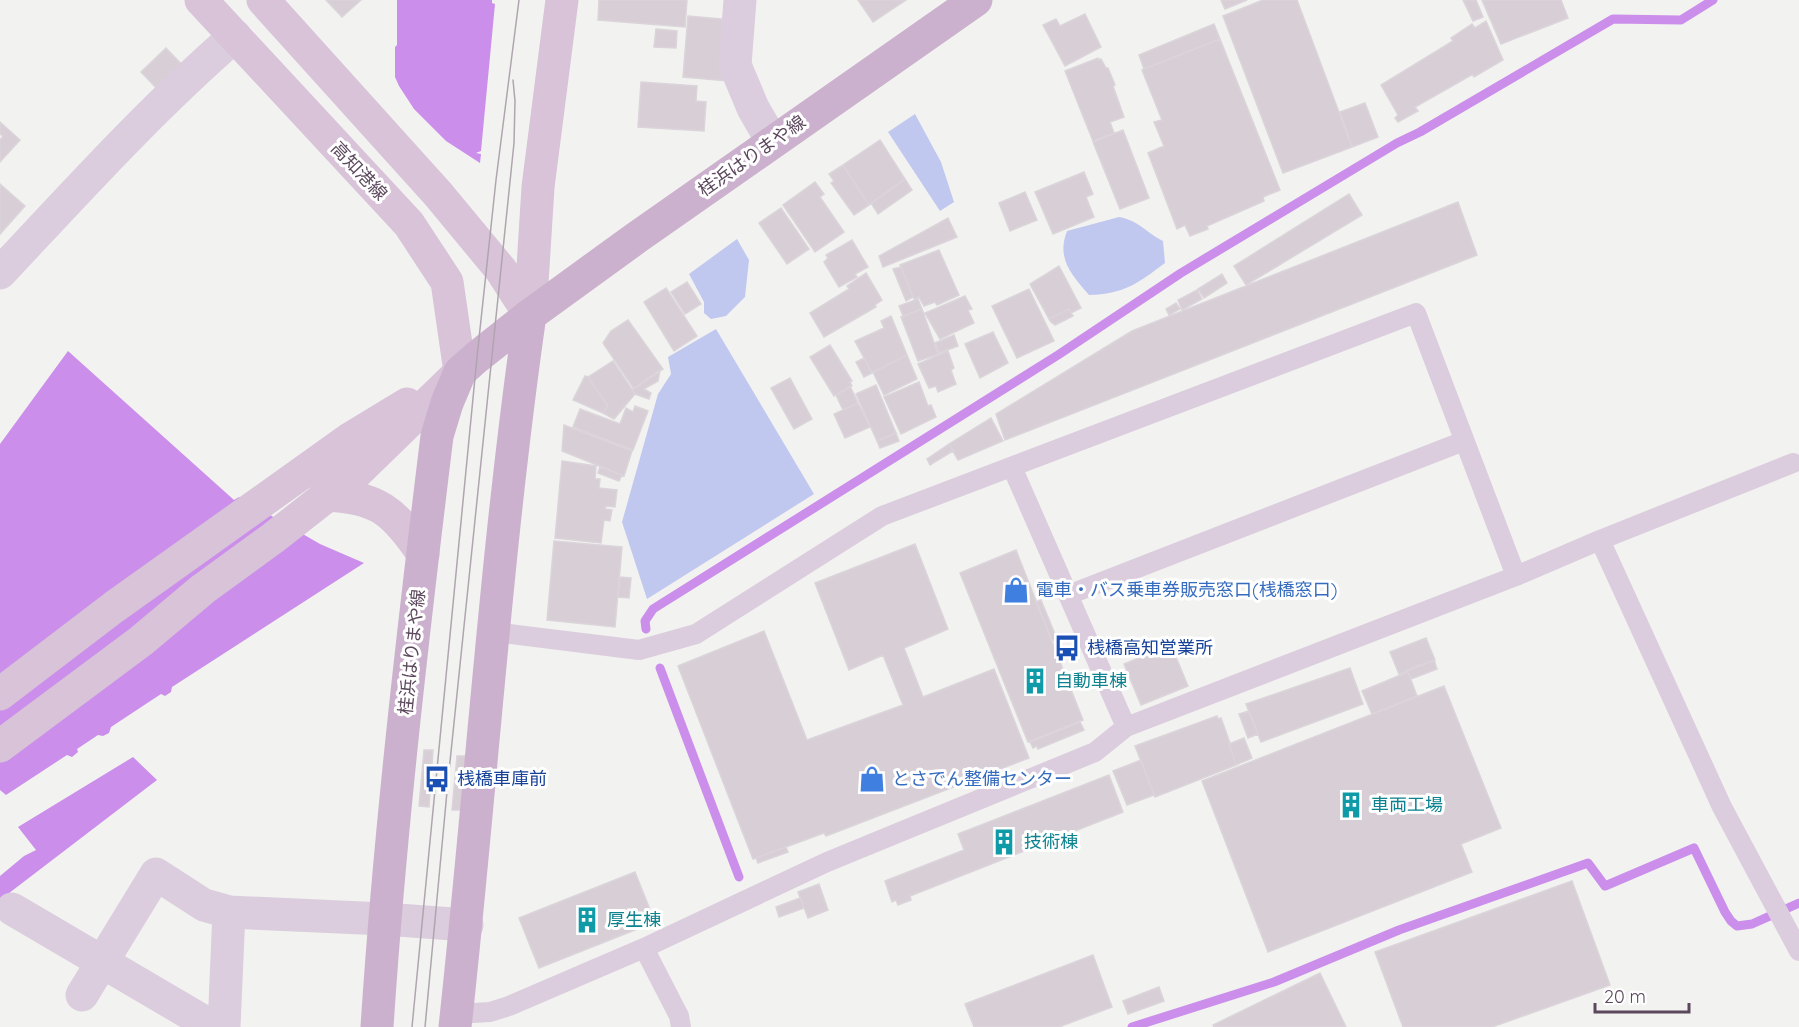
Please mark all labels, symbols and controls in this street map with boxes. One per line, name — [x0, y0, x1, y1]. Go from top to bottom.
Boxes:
street label: 桂浜はりまや線 — [694, 110, 810, 201]
street label: 高知港線 — [326, 136, 392, 205]
shop icon: 電車・バス乗車券販売窓口(桟橋窓口) — [1001, 575, 1031, 605]
place label: 電車・バス乗車券販売窓口(桟橋窓口) — [1036, 578, 1337, 601]
street label: 桂浜はりまや線 — [393, 588, 430, 716]
bus stop icon: 桟橋高知営業所 — [1052, 633, 1082, 663]
place label: 桟橋高知営業所 — [1087, 636, 1213, 659]
building icon: 自動車棟 — [1020, 666, 1050, 696]
place label: 自動車棟 — [1055, 669, 1127, 692]
bus stop icon: 桟橋車庫前 — [422, 764, 452, 794]
shop icon: とさでん整備センター — [857, 764, 887, 794]
place label: 桟橋車庫前 — [457, 767, 547, 790]
place label: とさでん整備センター — [892, 767, 1072, 790]
building icon: 車両工場 — [1336, 790, 1366, 820]
place label: 車両工場 — [1371, 793, 1443, 816]
building icon: 技術棟 — [989, 827, 1019, 857]
place label: 技術棟 — [1024, 830, 1078, 853]
building icon: 厚生棟 — [572, 905, 602, 935]
place label: 厚生棟 — [607, 908, 661, 931]
scale bar — [1595, 976, 1690, 1014]
text: 20 m — [1604, 985, 1646, 1008]

